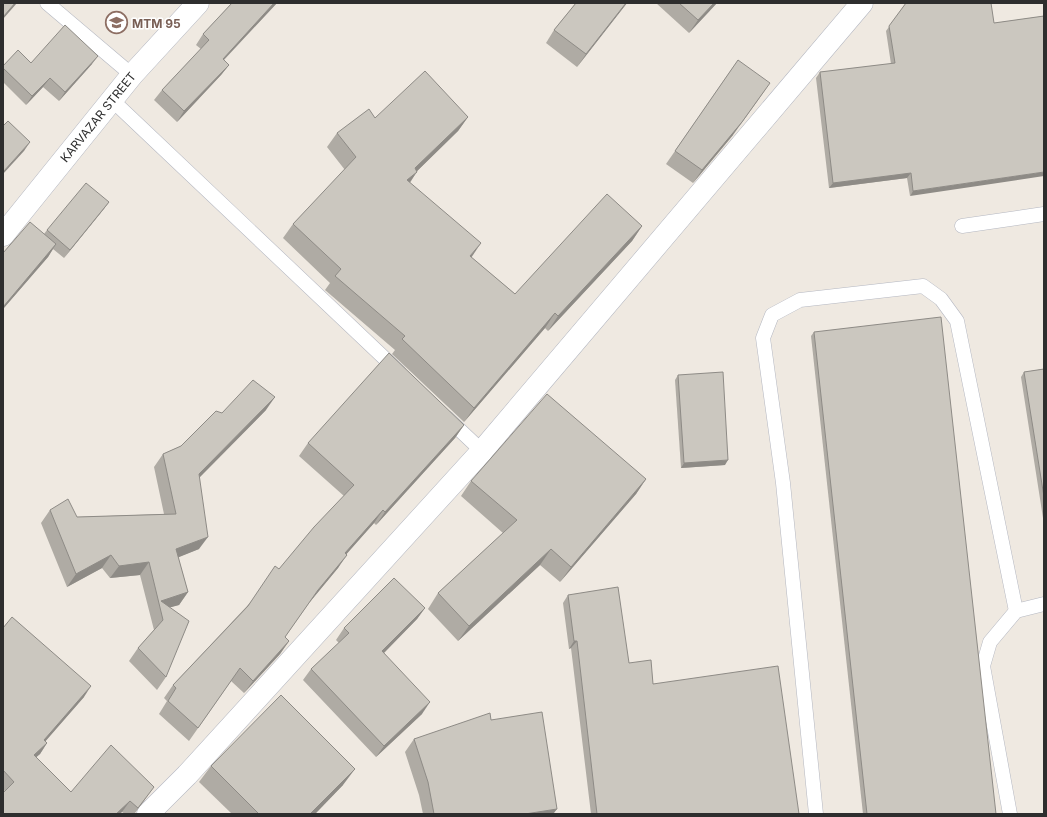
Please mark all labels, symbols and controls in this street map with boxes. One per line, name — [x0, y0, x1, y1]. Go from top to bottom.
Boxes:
school or university icon: МТМ 95 — [103, 10, 129, 36]
place label: МТМ 95 — [132, 16, 181, 31]
street label: KARVAZAR STREET — [57, 69, 139, 165]

